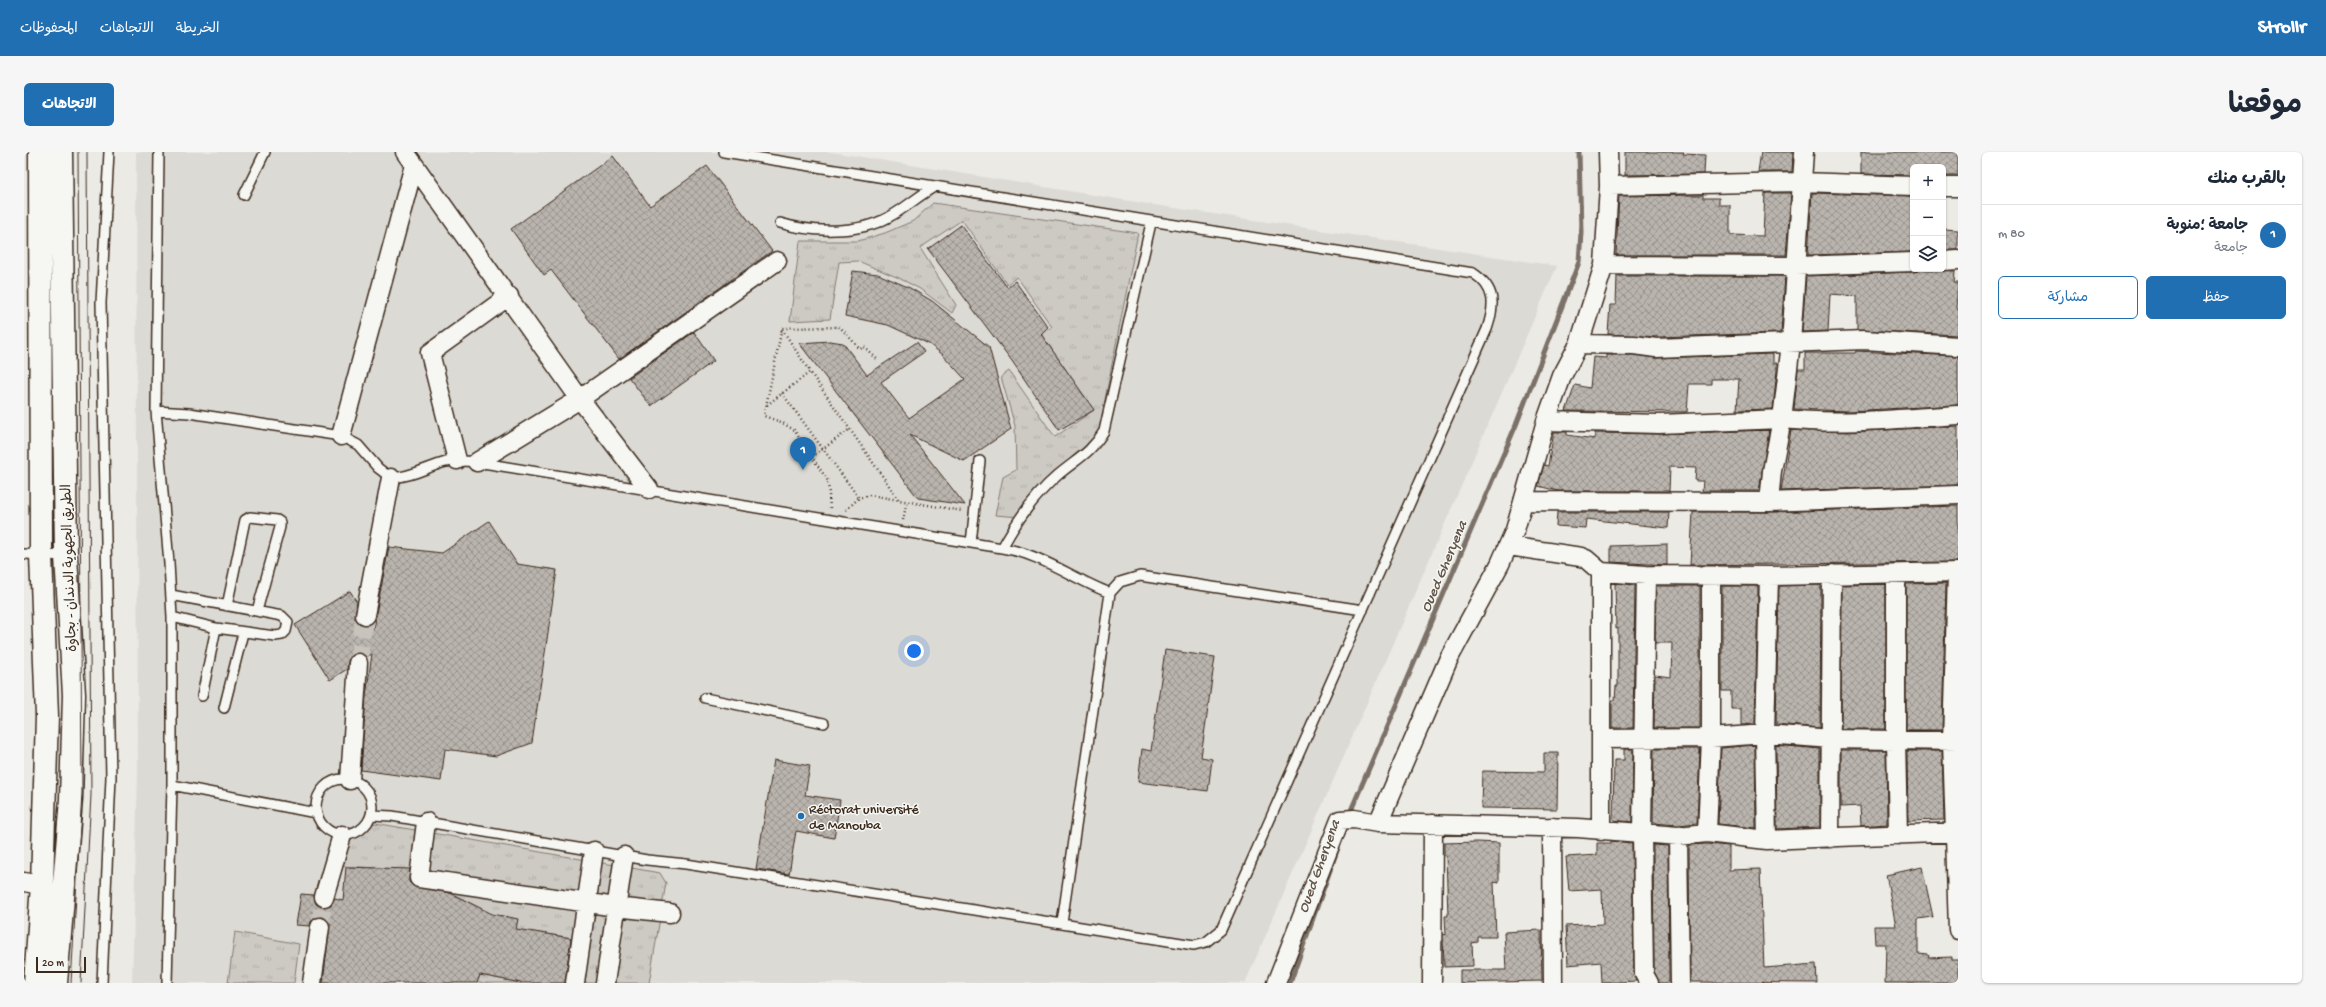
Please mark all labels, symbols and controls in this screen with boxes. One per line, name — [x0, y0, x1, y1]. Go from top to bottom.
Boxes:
text: Strollr — [2258, 17, 2306, 40]
text: المحفوظات — [20, 21, 78, 38]
text: الاتجاهات — [100, 21, 154, 38]
text: الخريطة — [176, 21, 219, 38]
button: الاتجاهات — [24, 83, 114, 126]
text: موقعنا — [2228, 90, 2302, 123]
map controls — [1910, 164, 1946, 272]
button: + — [1910, 164, 1946, 200]
text: بالقرب منك — [2207, 170, 2286, 190]
button: − — [1910, 200, 1946, 236]
text: جامعة ؛منوبة — [2166, 217, 2248, 235]
text: 80 m — [1998, 227, 2025, 242]
text: 1 — [2270, 227, 2276, 242]
button: layers — [1910, 236, 1946, 272]
text: جامعة — [2214, 241, 2248, 256]
button: مشاركة — [1998, 276, 2138, 319]
button: حفظ — [2146, 276, 2286, 319]
pin: 1 — [790, 437, 816, 470]
street label: الطريق الجهوية الدندان - بجاوة — [59, 484, 82, 652]
water label: Oued Gheryena — [1418, 517, 1473, 615]
your location — [904, 641, 924, 661]
place label: Réctorat université de Manouba — [809, 802, 920, 835]
marker: Réctorat université de Manouba — [796, 811, 806, 821]
water label: Oued Gheryena — [1295, 816, 1346, 915]
scale bar — [36, 955, 86, 974]
text: 20 m — [42, 958, 64, 970]

